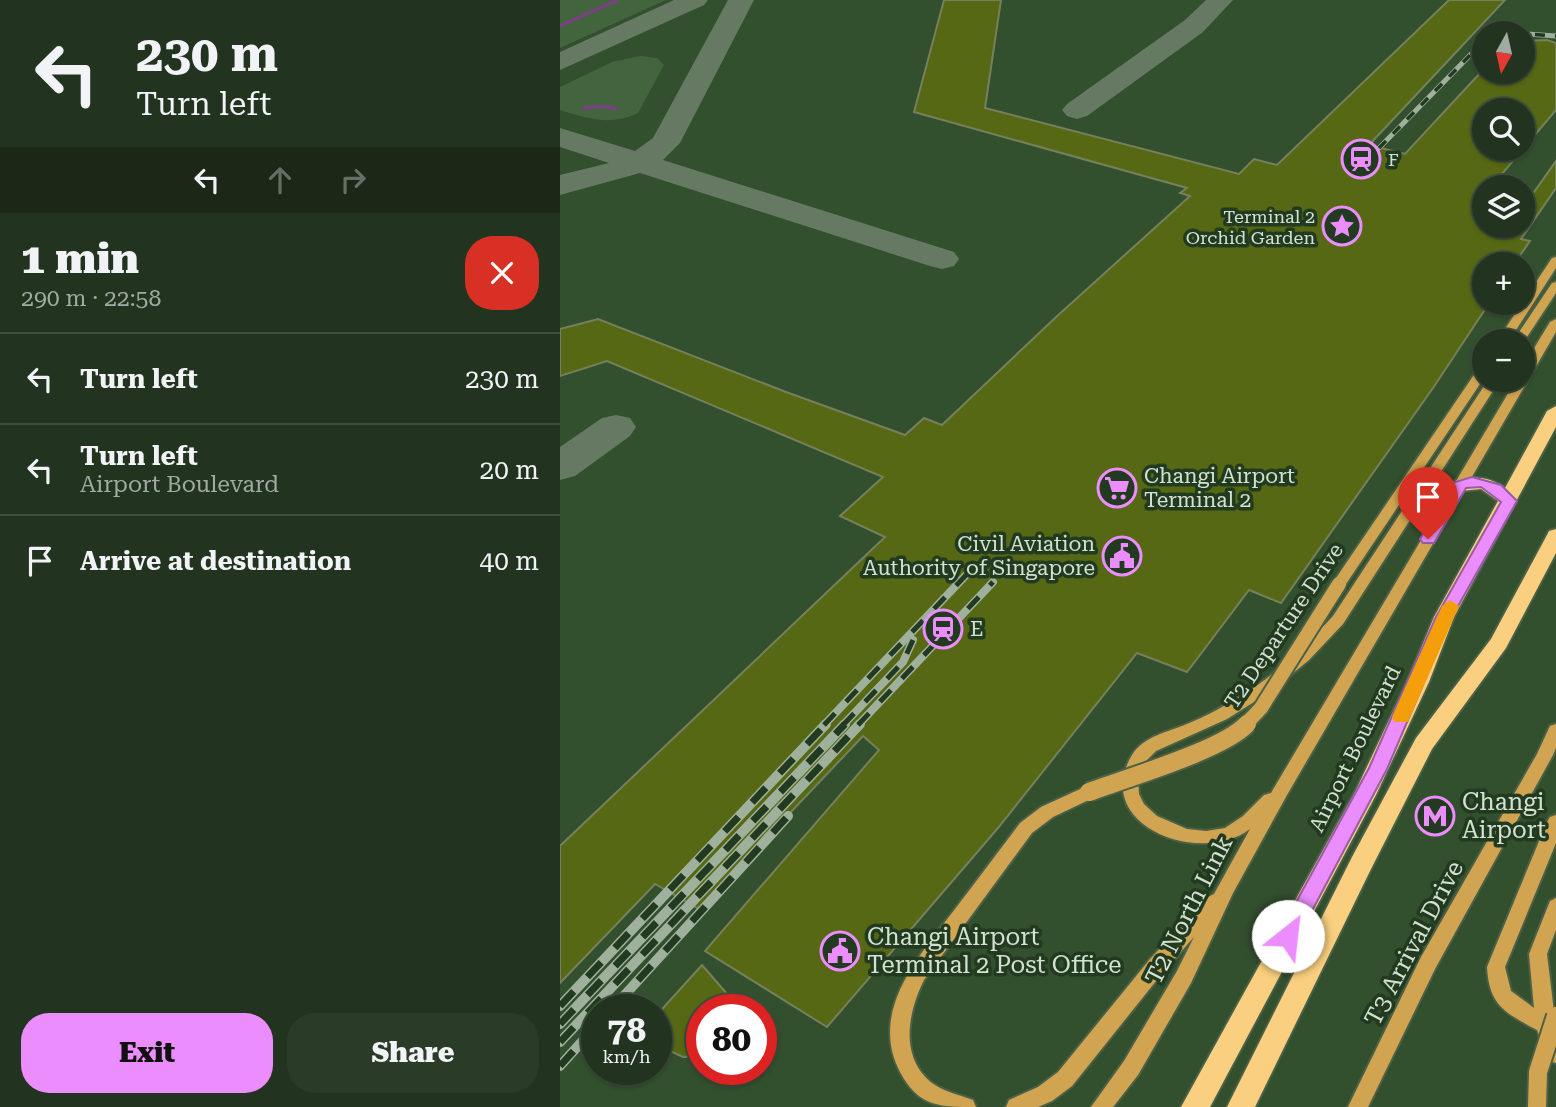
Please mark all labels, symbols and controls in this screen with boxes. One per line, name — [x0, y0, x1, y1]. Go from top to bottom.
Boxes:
north arrow — [1472, 21, 1535, 84]
map controls — [1472, 21, 1535, 392]
text: 230 m — [136, 26, 278, 83]
icon: left — [21, 28, 112, 119]
text: Turn left — [136, 85, 271, 123]
button: search — [1472, 98, 1535, 161]
station icon: F — [1340, 138, 1382, 180]
place label: F — [1388, 149, 1399, 170]
icon: left — [188, 161, 226, 199]
icon: ahead — [261, 161, 299, 199]
icon: right — [334, 161, 372, 199]
button: layers — [1472, 175, 1535, 238]
place icon: Terminal 2 Orchid Garden — [1321, 205, 1363, 247]
place label: Terminal 2 Orchid Garden — [1186, 206, 1315, 248]
text: 1 min — [21, 234, 139, 283]
button: close — [465, 236, 539, 310]
button: + — [1472, 252, 1535, 315]
text: 290 m · 22:58 — [21, 285, 161, 312]
button: − — [1472, 329, 1535, 392]
icon: left — [21, 360, 59, 398]
text: Turn left — [80, 364, 198, 394]
text: 230 m — [465, 364, 539, 394]
text: Turn left — [80, 441, 198, 471]
icon: left — [21, 451, 59, 489]
text: 20 m — [480, 455, 539, 485]
place label: Changi Airport Terminal 2 — [1144, 464, 1295, 512]
supermarket icon: Changi Airport Terminal 2 — [1096, 467, 1138, 509]
pin — [1398, 467, 1458, 539]
text: Airport Boulevard — [80, 471, 279, 498]
icon: arrive — [1409, 478, 1447, 516]
place label: Civil Aviation Authority of Singapore — [863, 532, 1095, 580]
public building icon: Civil Aviation Authority of Singapore — [1101, 535, 1143, 577]
street label: T2 Departure Drive — [1220, 539, 1348, 713]
icon: arrive — [21, 542, 59, 580]
text: Arrive at destination — [80, 546, 351, 576]
text: 40 m — [480, 546, 539, 576]
station icon: E — [922, 608, 964, 650]
place label: E — [970, 617, 983, 641]
street label: Airport Boulevard — [1304, 662, 1406, 836]
place label: Changi Airport — [1462, 788, 1546, 844]
metro station icon: Changi Airport — [1414, 795, 1456, 837]
street label: T2 North Link — [1140, 831, 1238, 989]
street label: T3 Arrival Drive — [1359, 856, 1469, 1030]
position arrow — [1251, 899, 1325, 973]
place label: Changi Airport Terminal 2 Post Office — [867, 923, 1121, 979]
public building icon: Changi Airport Terminal 2 Post Office — [819, 930, 861, 972]
speed limit sign: 80 — [686, 994, 777, 1085]
text: 78 — [607, 1010, 646, 1051]
button: Exit — [21, 1013, 273, 1093]
button: Share — [287, 1013, 539, 1093]
text: km/h — [602, 1046, 651, 1067]

